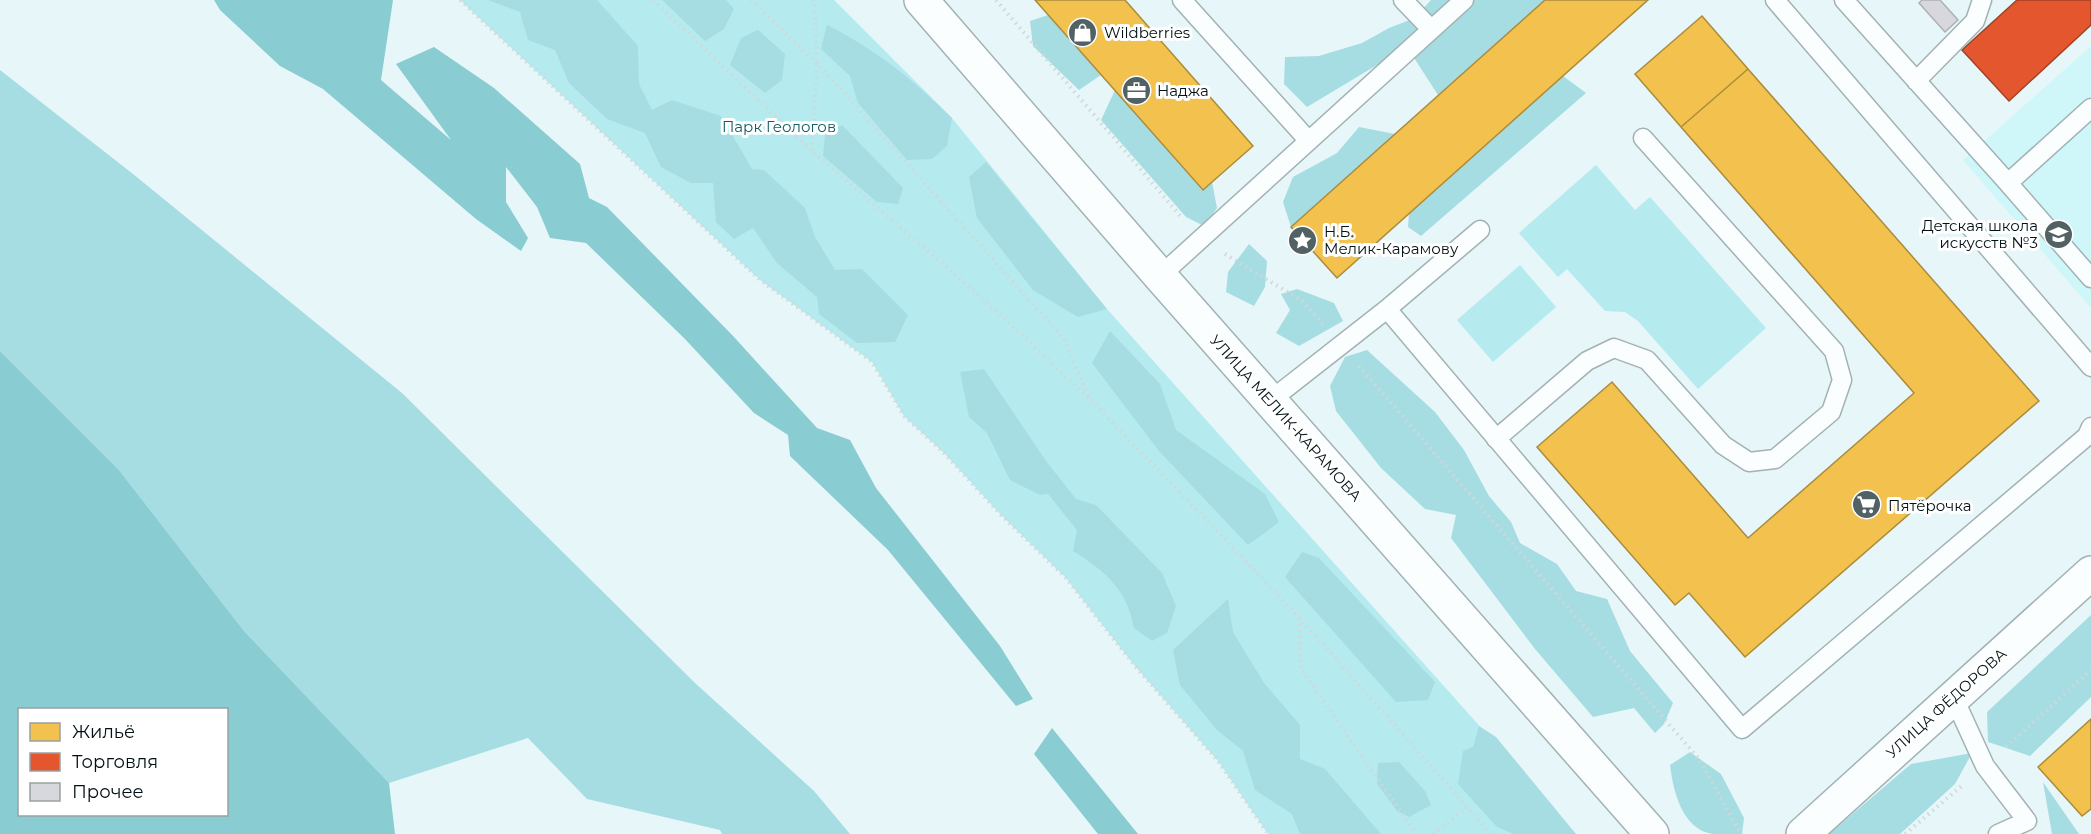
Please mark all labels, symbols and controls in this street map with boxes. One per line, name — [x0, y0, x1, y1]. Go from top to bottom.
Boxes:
shop icon: Wildberries — [1067, 16, 1099, 48]
place label: Wildberries — [1104, 23, 1190, 42]
office icon: Наджа — [1120, 74, 1152, 106]
place label: Наджа — [1157, 81, 1209, 100]
park label: Парк Геологов — [722, 117, 836, 136]
place label: Детская школа искусств №3 — [1922, 216, 2038, 252]
school or university icon: Детская школа искусств №3 — [2043, 218, 2075, 250]
place label: Н.Б. Мелик-Карамову — [1324, 222, 1459, 258]
place icon: Н.Б. Мелик-Карамову — [1287, 224, 1319, 256]
street label: УЛИЦА МЕЛИК-КАРАМОВА — [1206, 331, 1366, 505]
supermarket icon: Пятёрочка — [1851, 489, 1883, 521]
place label: Пятёрочка — [1888, 496, 1972, 515]
street label: УЛИЦА ФЁДОРОВА — [1882, 644, 2010, 762]
legend — [18, 708, 228, 816]
text: Жильё — [72, 721, 135, 743]
text: Торговля — [72, 751, 158, 773]
text: Прочее — [72, 781, 144, 803]

